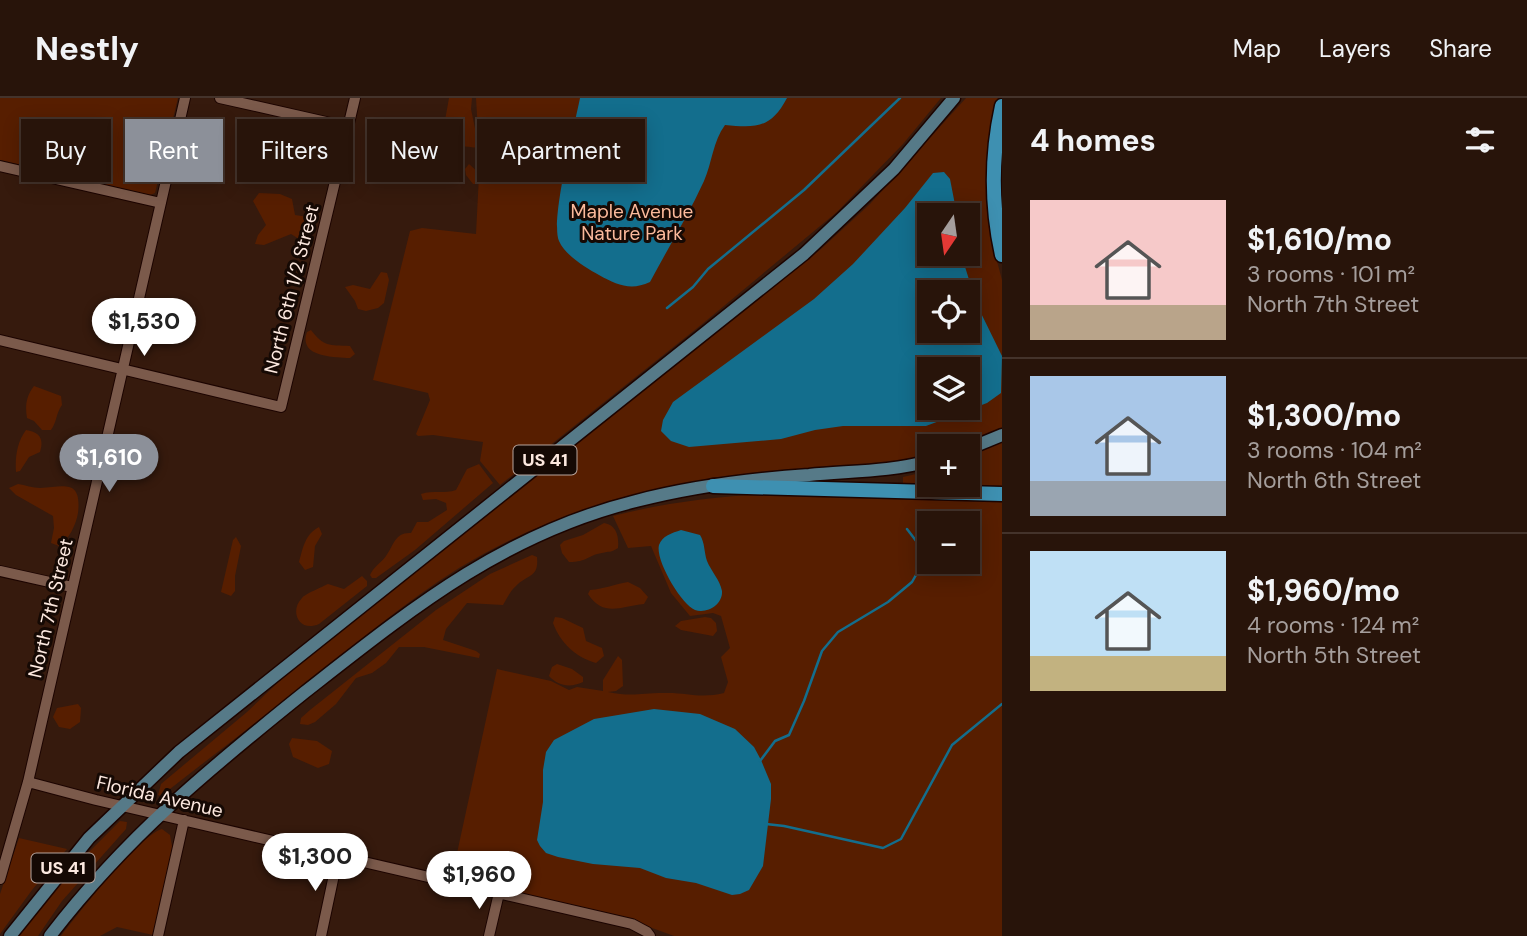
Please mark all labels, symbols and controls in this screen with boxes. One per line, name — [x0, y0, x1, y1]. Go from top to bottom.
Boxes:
text: Nestly — [35, 27, 139, 70]
text: Map — [1233, 33, 1281, 64]
text: Layers — [1319, 33, 1391, 64]
text: Share — [1429, 33, 1492, 64]
chip: Buy — [21, 119, 111, 182]
chip: Rent — [125, 119, 223, 182]
chip: Filters — [237, 119, 353, 182]
chip: New — [367, 119, 463, 182]
chip: Apartment — [477, 119, 645, 182]
text: 4 homes — [1030, 121, 1156, 160]
icon: filters — [1461, 121, 1499, 159]
park label: Maple Avenue Nature Park — [571, 199, 693, 246]
street label: North 6th 1/2 Street — [258, 202, 325, 376]
north arrow — [917, 203, 980, 266]
map controls — [917, 203, 980, 574]
text: $1,610/mo — [1247, 220, 1392, 259]
icon: home — [1086, 228, 1170, 312]
text: 3 rooms · 101 m² — [1247, 259, 1415, 289]
button: locate — [917, 280, 980, 343]
text: North 7th Street — [1247, 289, 1419, 319]
pin: $1,530 — [87, 299, 201, 358]
text: $1,530 — [108, 306, 180, 336]
button: layers — [917, 357, 980, 420]
text: $1,300/mo — [1247, 396, 1401, 435]
icon: home — [1086, 404, 1170, 488]
pin: $1,610 — [52, 434, 166, 494]
button: + — [917, 434, 980, 497]
text: 3 rooms · 104 m² — [1247, 435, 1422, 465]
text: $1,610 — [75, 442, 143, 472]
road number: US 41 — [514, 446, 576, 474]
text: North 6th Street — [1247, 465, 1421, 495]
button: − — [917, 511, 980, 574]
street label: North 7th Street — [22, 536, 79, 680]
text: $1,960/mo — [1247, 571, 1400, 610]
icon: home — [1086, 579, 1170, 663]
text: 4 rooms · 124 m² — [1247, 610, 1419, 640]
text: North 5th Street — [1247, 640, 1421, 670]
street label: Florida Avenue — [94, 770, 226, 823]
pin: $1,300 — [258, 834, 372, 893]
text: $1,300 — [278, 841, 352, 871]
pin: $1,960 — [422, 852, 536, 911]
road number: US 41 — [32, 854, 94, 882]
text: $1,960 — [442, 859, 516, 889]

